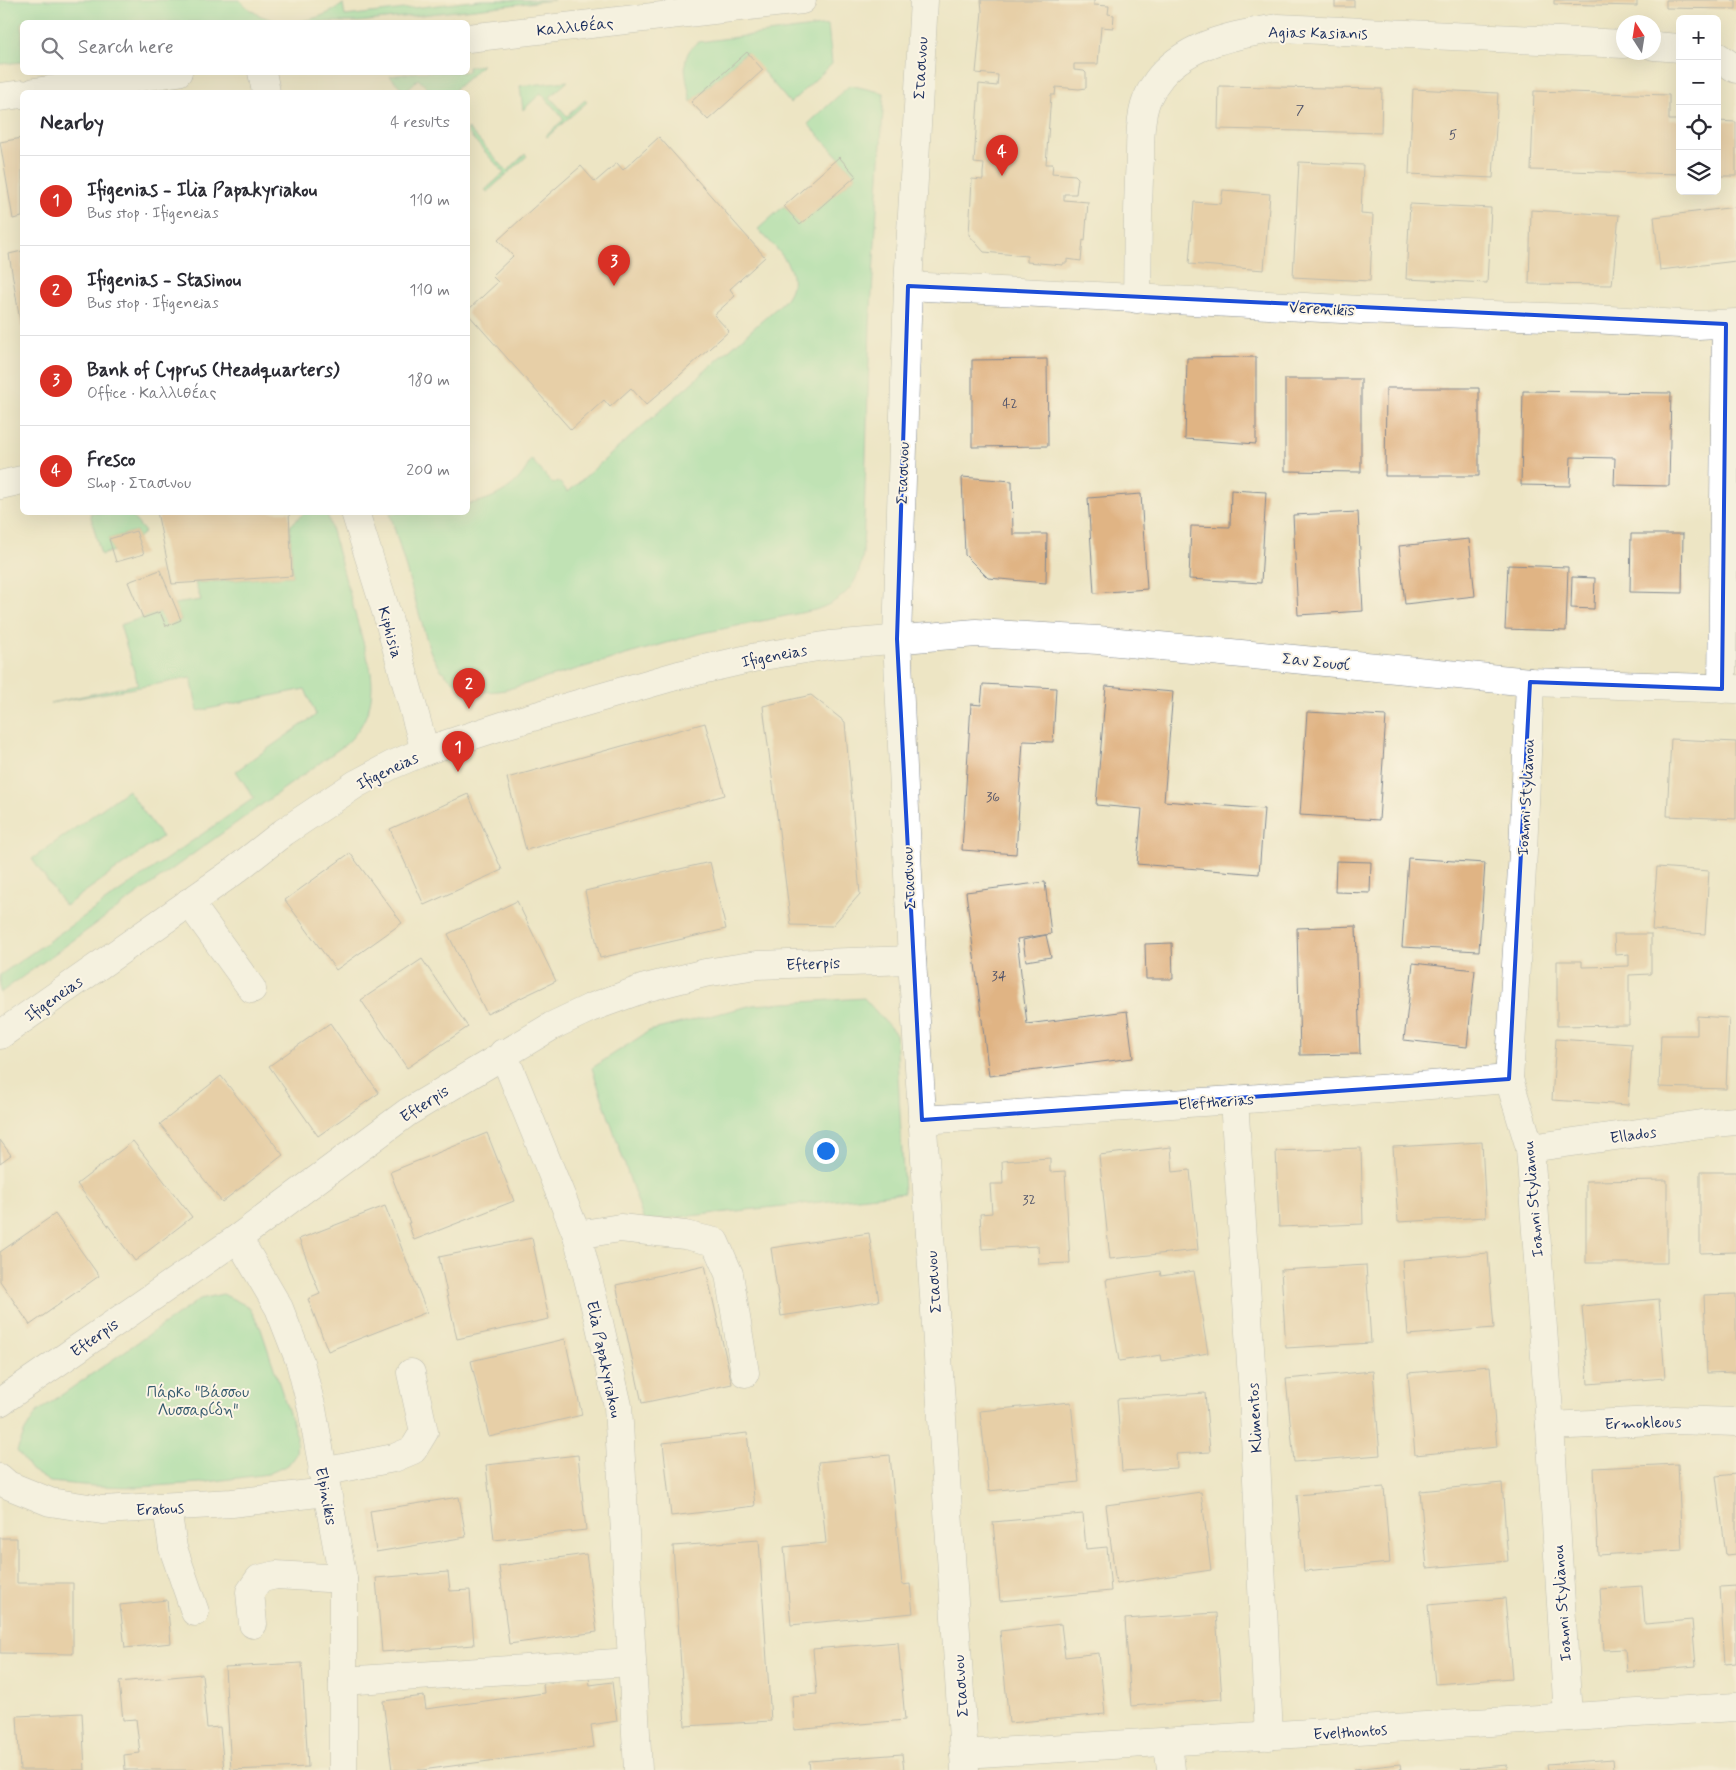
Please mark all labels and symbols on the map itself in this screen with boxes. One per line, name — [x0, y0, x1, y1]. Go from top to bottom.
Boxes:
street label: Καλλιθέας — [536, 12, 615, 42]
north arrow — [1616, 15, 1661, 60]
street label: Agias Kasianis — [1268, 22, 1368, 45]
street label: Στασινου — [909, 36, 934, 100]
house number: 7 — [1296, 101, 1305, 119]
house number: 5 — [1449, 126, 1457, 144]
pin: 4 — [986, 135, 1018, 176]
pin: 3 — [598, 245, 630, 286]
street label: Verenikis — [1289, 297, 1355, 322]
house number: 42 — [1002, 395, 1018, 413]
street label: Στασινου — [892, 441, 915, 505]
street label: Kiphisia — [372, 604, 407, 661]
street label: Ifigeneias — [740, 640, 809, 673]
street label: Σαν Σουσί — [1281, 649, 1351, 676]
pin: 2 — [453, 668, 485, 709]
pin: 1 — [442, 731, 474, 772]
street label: Ioanni Stylianou — [1513, 738, 1540, 856]
street label: Ifigeneias — [353, 747, 422, 795]
house number: 36 — [986, 788, 1000, 806]
street label: Στασινου — [897, 846, 922, 910]
street label: Efterpis — [786, 953, 840, 976]
house number: 34 — [992, 967, 1007, 985]
street label: Ifigeneias — [21, 972, 87, 1027]
street label: Efterpis — [396, 1081, 453, 1128]
street label: Eleftherias — [1177, 1089, 1255, 1116]
street label: Ellados — [1609, 1122, 1658, 1149]
your location — [813, 1138, 839, 1164]
street label: Ioanni Stylianou — [1518, 1140, 1549, 1258]
house number: 32 — [1022, 1191, 1036, 1209]
street label: Στασινου — [922, 1250, 947, 1314]
street label: Elia Papakyriakou — [581, 1299, 626, 1420]
street label: Efterpis — [67, 1314, 123, 1362]
park label: Πάρκο "Βάσσου Λυσσαρίδη" — [147, 1382, 249, 1421]
street label: Klimentos — [1243, 1382, 1268, 1454]
street label: Ermokleous — [1604, 1412, 1682, 1435]
street label: Elpinikis — [310, 1466, 341, 1527]
street label: Eratous — [136, 1498, 185, 1521]
street label: Ioanni Stylianou — [1548, 1544, 1577, 1662]
street label: Στασινου — [949, 1654, 974, 1718]
street label: Evelthontos — [1312, 1719, 1388, 1746]

